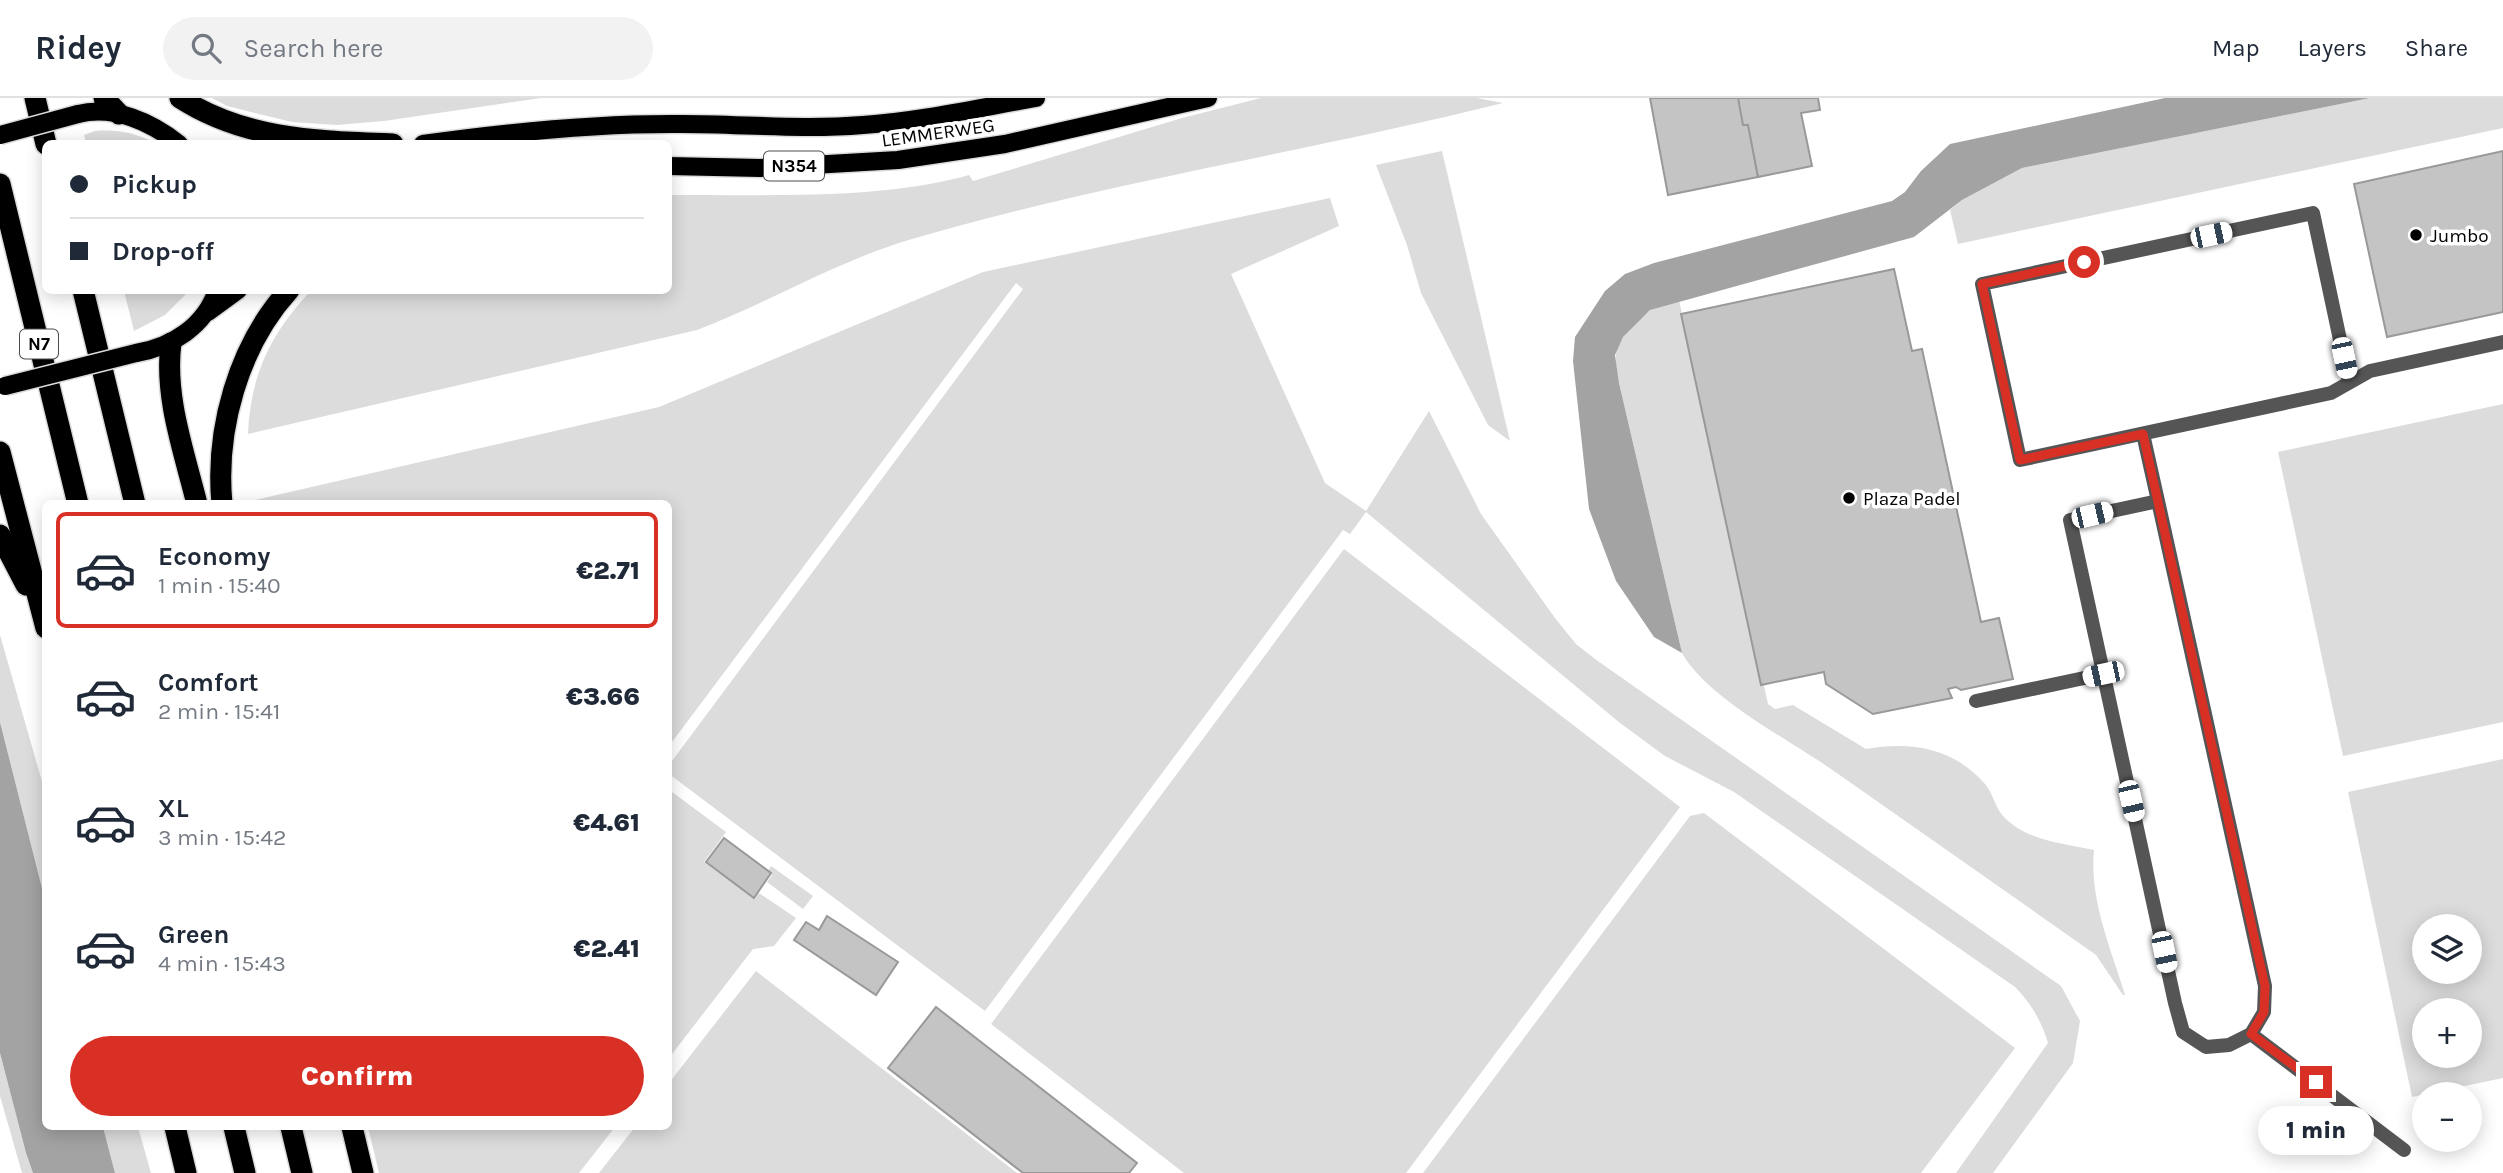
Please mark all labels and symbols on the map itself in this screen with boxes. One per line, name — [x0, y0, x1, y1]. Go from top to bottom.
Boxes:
street label: LEMMERWEG — [880, 114, 996, 152]
road number: N354 — [764, 152, 824, 180]
car — [2189, 220, 2234, 250]
place label: Jumbo — [2430, 225, 2489, 247]
marker: Jumbo — [2408, 227, 2424, 243]
route start — [2068, 246, 2100, 278]
road number: N7 — [20, 330, 58, 358]
car — [2330, 335, 2359, 381]
place label: Plaza Padel — [1863, 488, 1961, 510]
marker: Plaza Padel — [1841, 490, 1857, 506]
car — [2070, 500, 2115, 530]
car — [2081, 659, 2126, 689]
car — [2117, 778, 2146, 824]
car — [2150, 929, 2179, 975]
route end — [2300, 1066, 2332, 1098]
callout: 1 min — [2258, 1107, 2374, 1156]

